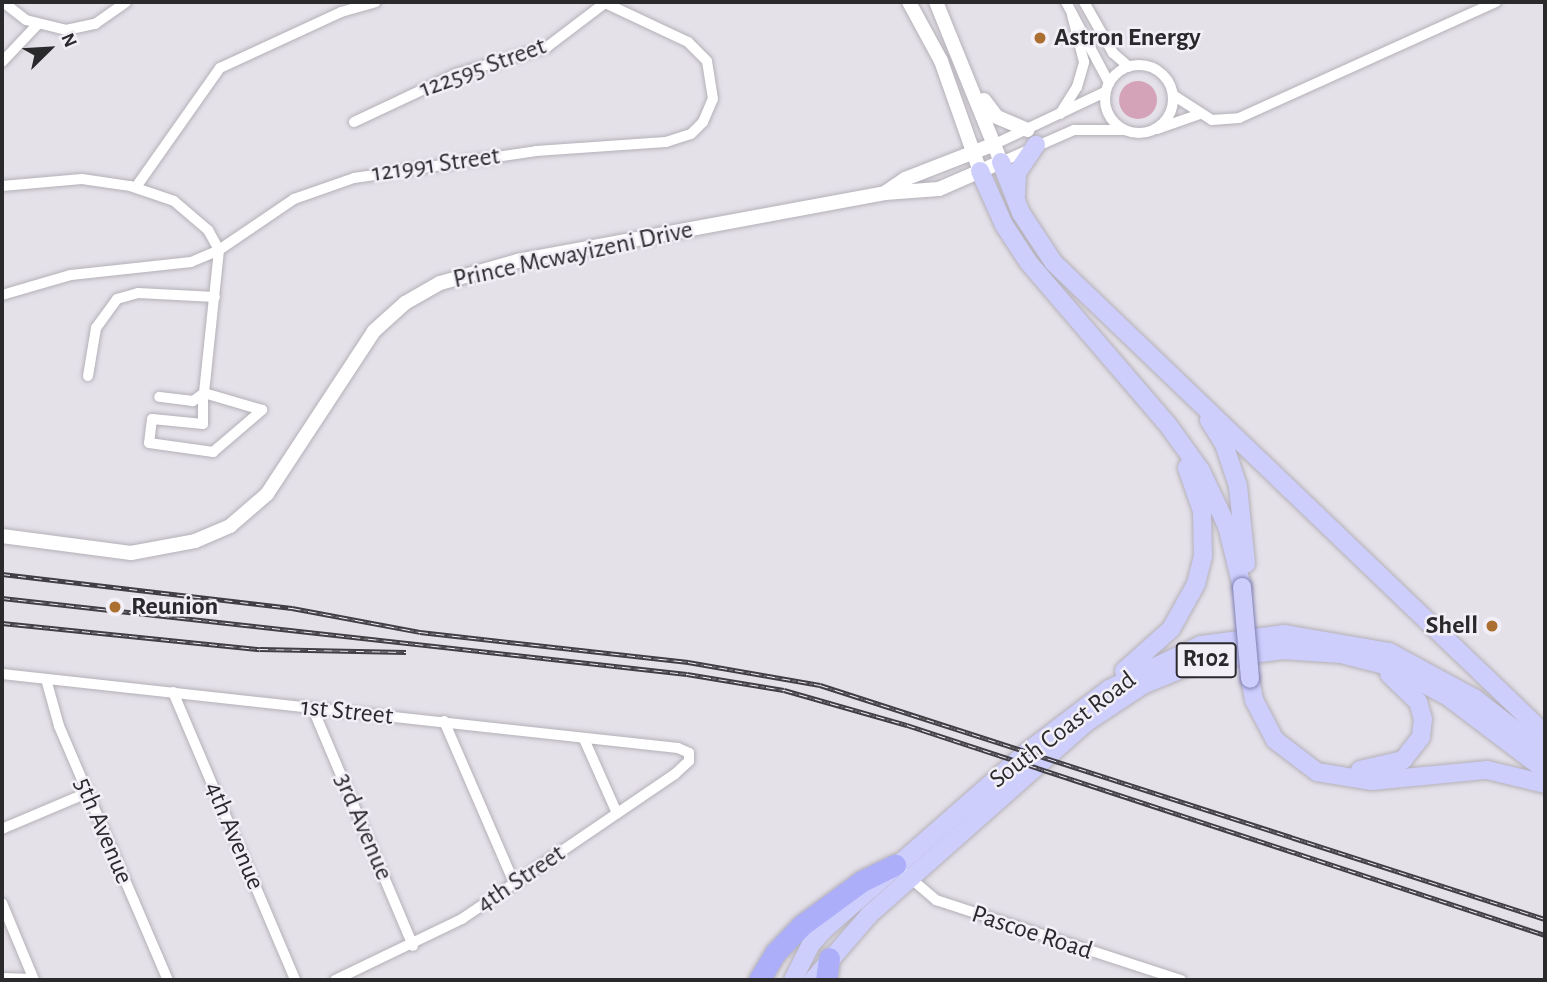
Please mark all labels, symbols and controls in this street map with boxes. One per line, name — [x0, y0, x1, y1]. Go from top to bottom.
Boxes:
north arrow — [14, 14, 84, 84]
place label: Astron Energy — [1054, 22, 1201, 54]
text: N — [57, 30, 80, 50]
marker: Astron Energy — [1032, 30, 1048, 46]
street label: 122595 Street — [416, 31, 550, 105]
street label: 121991 Street — [370, 141, 502, 189]
street label: Prince Mcwayizeni Drive — [450, 214, 696, 296]
place label: Reunion — [131, 591, 218, 623]
marker: Reunion — [105, 597, 125, 617]
place label: Shell — [1426, 610, 1478, 642]
marker: Shell — [1484, 618, 1500, 634]
road number: R102 — [1174, 640, 1238, 680]
street label: South Coast Road — [984, 665, 1142, 795]
street label: 1st Street — [299, 692, 395, 732]
street label: 3rd Avenue — [327, 769, 399, 885]
street label: 5th Avenue — [67, 773, 139, 889]
street label: 4th Avenue — [197, 777, 271, 895]
street label: 4th Street — [471, 838, 571, 920]
street label: Pascoe Road — [968, 899, 1096, 967]

